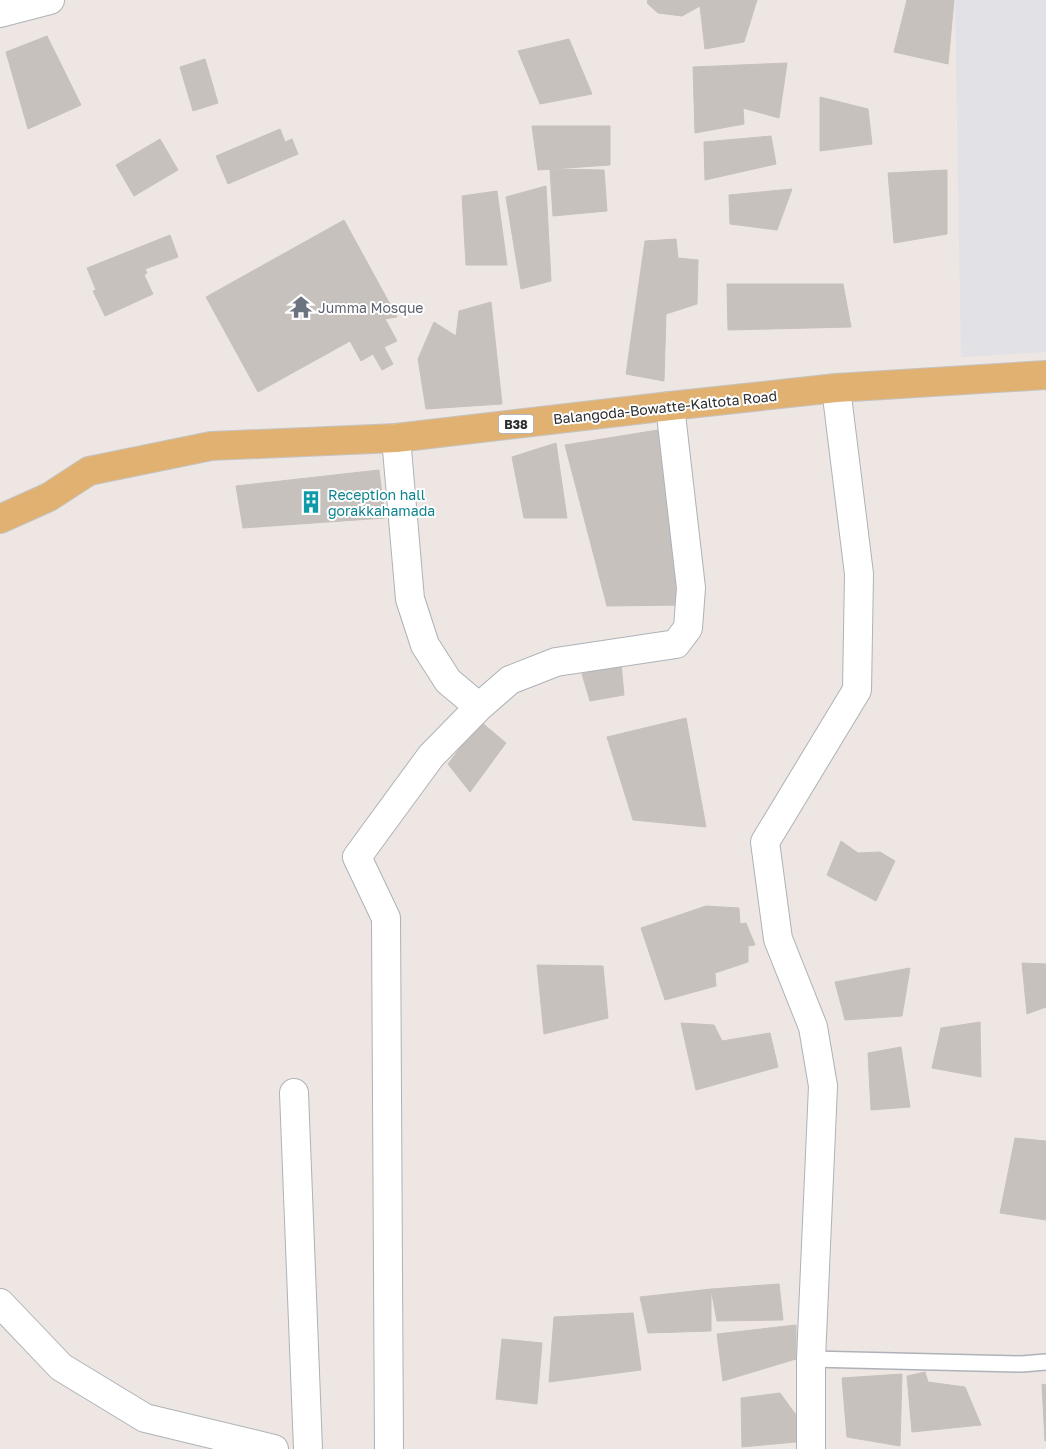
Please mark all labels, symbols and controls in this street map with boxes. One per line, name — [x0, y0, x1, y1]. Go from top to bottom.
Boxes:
temple icon: Jumma Mosque — [288, 294, 314, 320]
place label: Jumma Mosque — [318, 299, 424, 316]
street label: Balangoda-Bowatte-Kaltota Road — [552, 387, 778, 427]
road number: B38 — [498, 414, 534, 434]
place label: Reception hall gorakkahamada — [328, 486, 435, 519]
building icon: Reception hall gorakkahamada — [298, 489, 324, 515]

